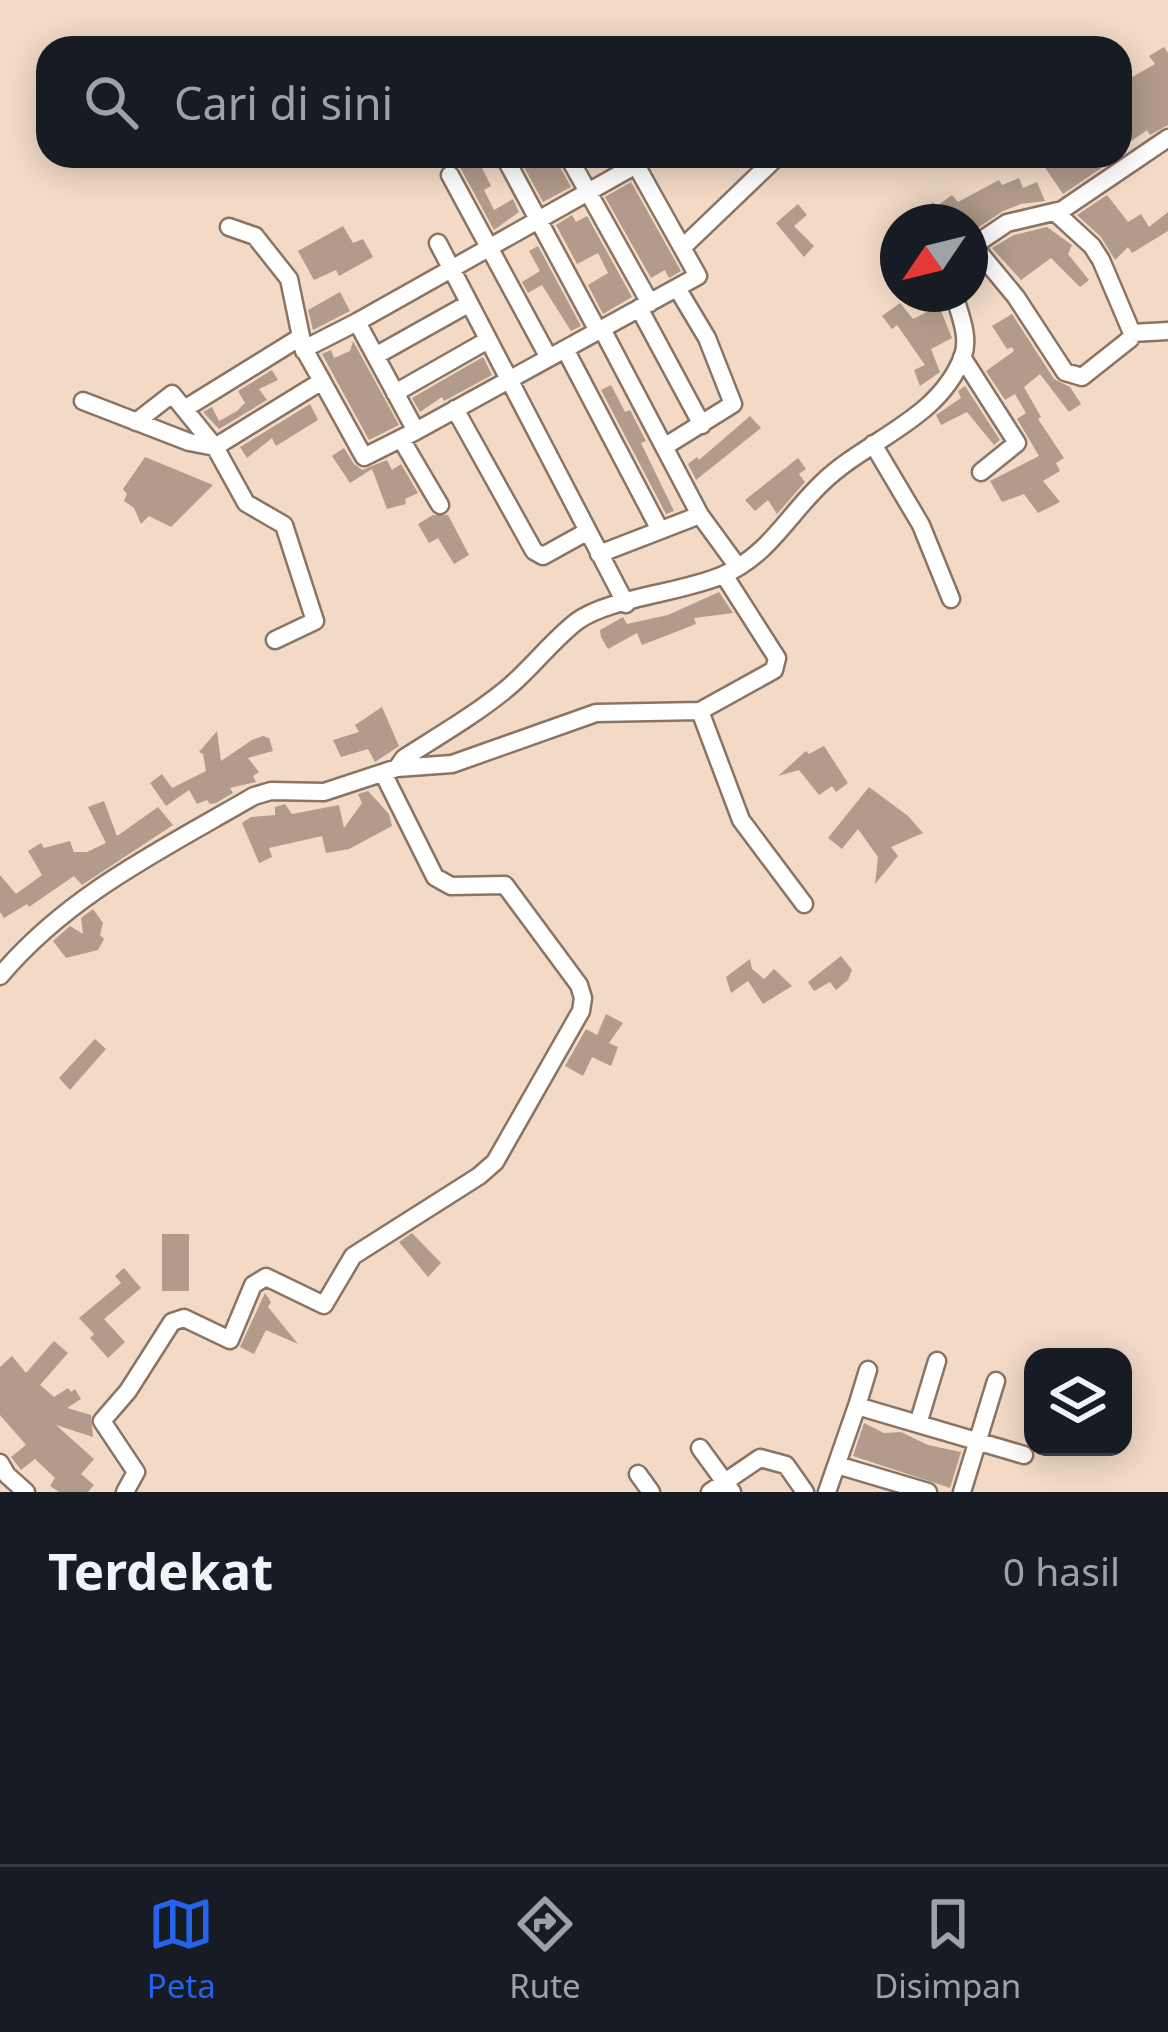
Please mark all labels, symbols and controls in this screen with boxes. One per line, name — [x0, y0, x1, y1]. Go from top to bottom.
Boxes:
search box — [36, 36, 1132, 168]
icon: search — [78, 69, 144, 135]
text: Cari di sini — [174, 72, 393, 133]
north arrow — [880, 204, 988, 312]
map controls — [1024, 1348, 1132, 1456]
button: layers — [1024, 1348, 1132, 1456]
text: Terdekat — [48, 1535, 273, 1605]
text: 0 hasil — [1003, 1544, 1120, 1597]
tab: Peta — [147, 1891, 216, 2008]
tab: Rute — [509, 1891, 581, 2008]
tab: Disimpan — [874, 1891, 1021, 2008]

